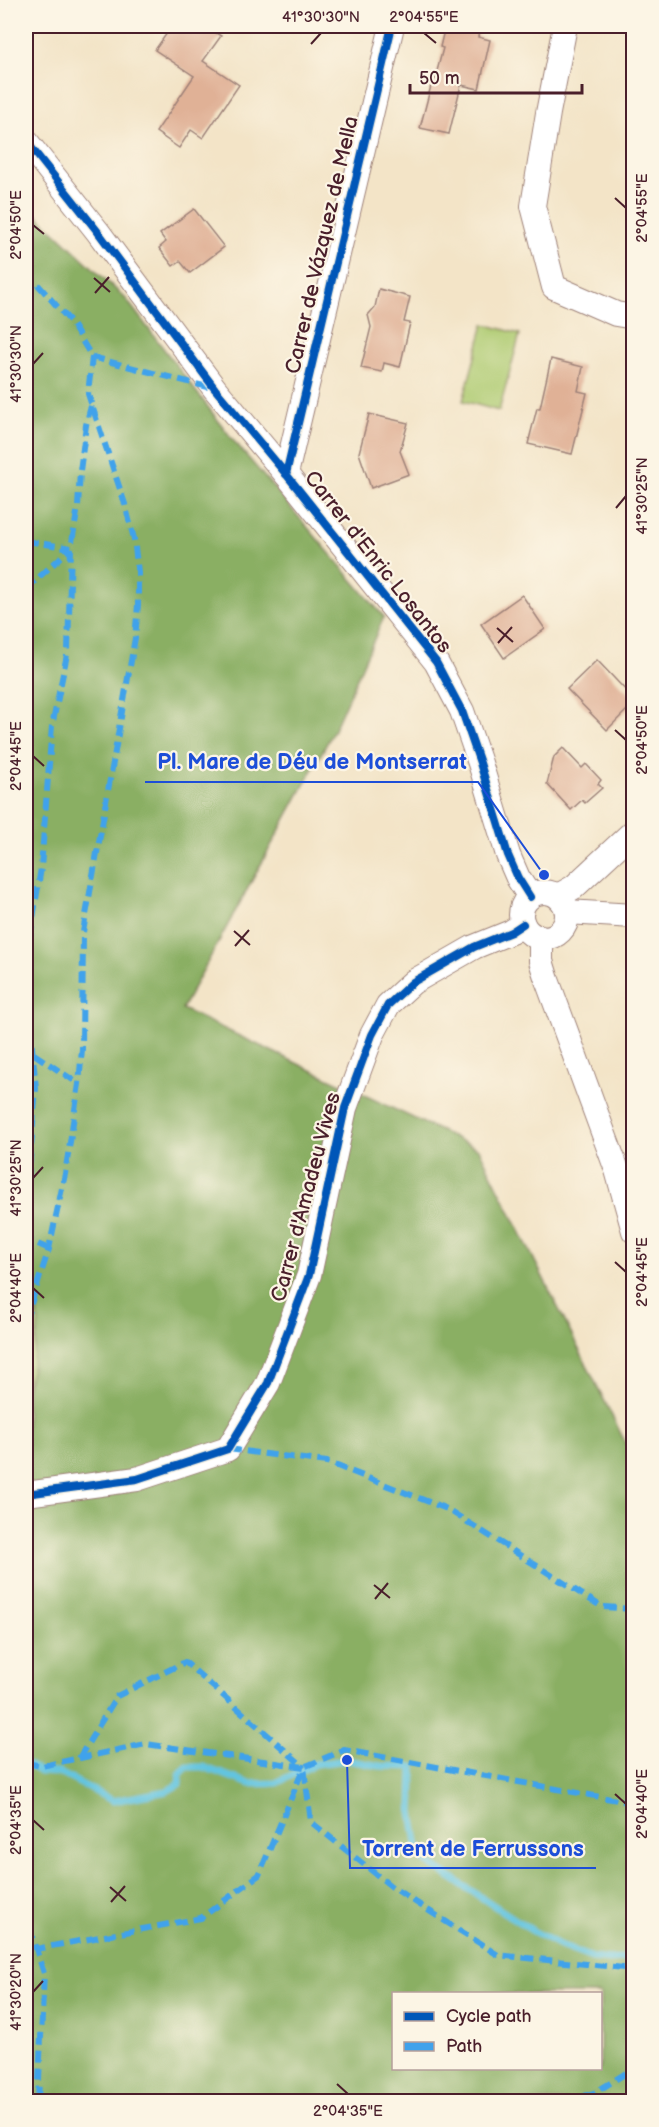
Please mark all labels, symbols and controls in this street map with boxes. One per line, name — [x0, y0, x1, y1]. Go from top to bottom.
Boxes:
text: 41°30'30"N — [282, 8, 360, 27]
text: 2°04'55"E — [389, 8, 459, 27]
scale bar — [410, 57, 582, 95]
text: 50 m — [419, 68, 460, 89]
street label: Carrer de Vázquez de Mella — [280, 114, 364, 376]
text: 2°04'55"E — [633, 173, 652, 243]
text: 2°04'50"E — [7, 190, 26, 260]
text: 41°30'30"N — [7, 325, 26, 403]
text: 41°30'25"N — [633, 457, 652, 535]
street label: Carrer d'Enric Losantos — [299, 466, 457, 658]
text: 2°04'50"E — [633, 705, 652, 775]
text: 2°04'45"E — [7, 721, 26, 791]
callout: Pl. Mare de Déu de Montserrat — [145, 742, 478, 782]
text: Pl. Mare de Déu de Montserrat — [157, 749, 467, 776]
street label: Carrer d'Amadeu Vives — [266, 1089, 346, 1305]
text: 41°30'25"N — [7, 1139, 26, 1217]
text: 2°04'45"E — [633, 1237, 652, 1307]
text: 2°04'40"E — [7, 1253, 26, 1323]
text: 2°04'40"E — [633, 1769, 652, 1839]
text: 2°04'35"E — [7, 1785, 26, 1855]
callout: Torrent de Ferrussons — [350, 1828, 596, 1868]
text: Torrent de Ferrussons — [362, 1836, 584, 1863]
text: 41°30'20"N — [7, 1953, 26, 2031]
legend — [392, 1992, 602, 2070]
text: Cycle path — [446, 2006, 532, 2027]
text: Path — [446, 2036, 482, 2057]
text: 2°04'35"E — [313, 2102, 383, 2121]

